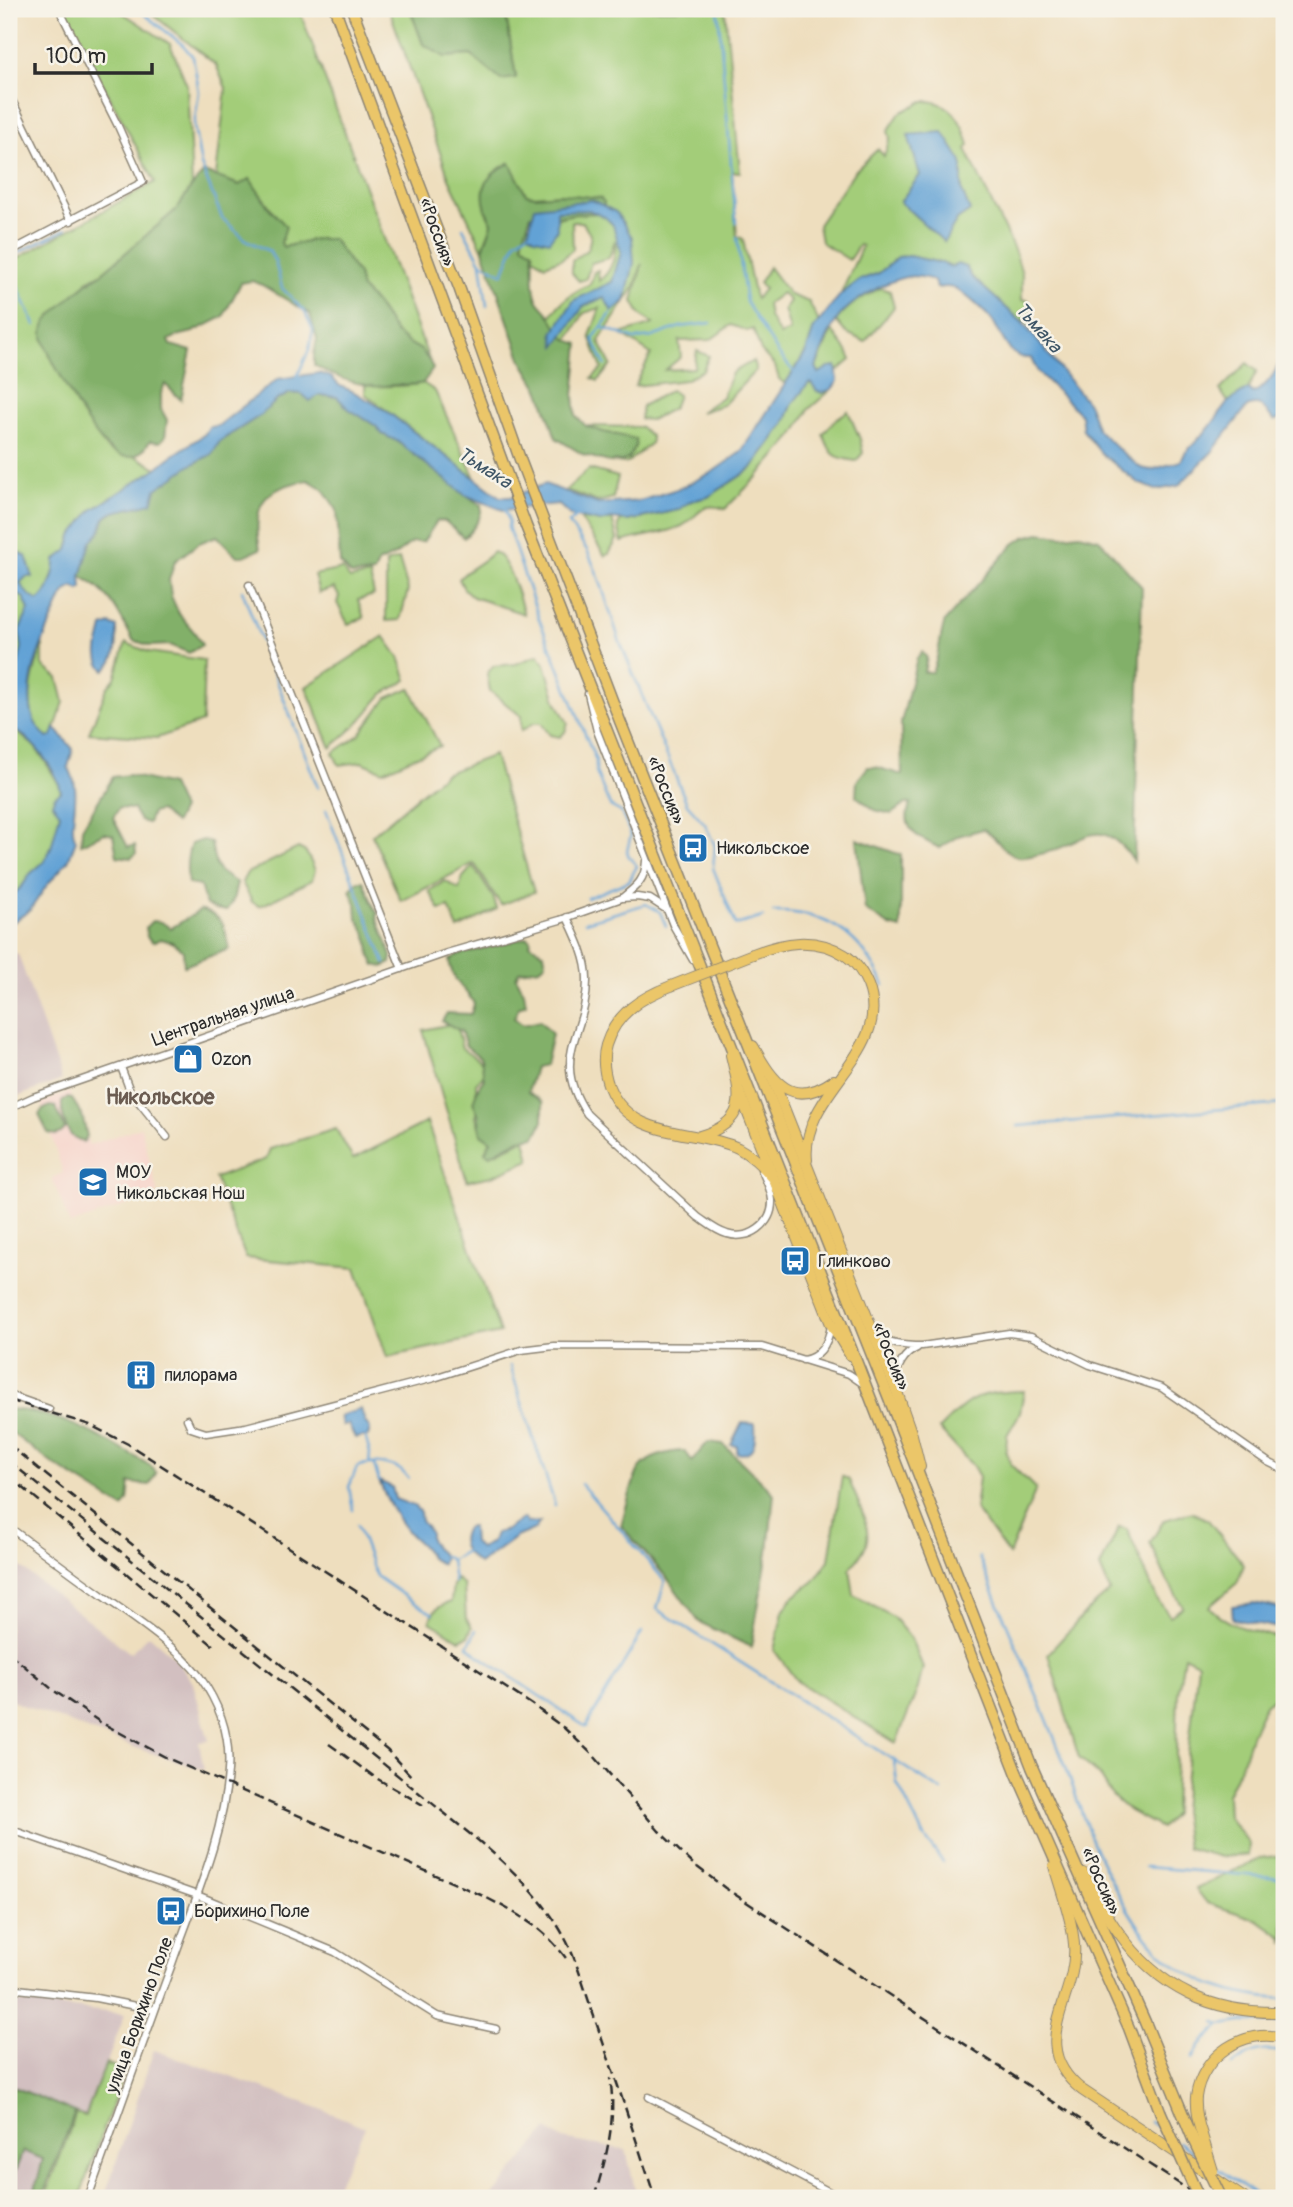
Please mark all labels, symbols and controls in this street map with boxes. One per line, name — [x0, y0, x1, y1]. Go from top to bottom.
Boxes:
scale bar — [35, 32, 152, 76]
text: 100 m — [46, 43, 106, 70]
street label: «Россия» — [414, 195, 460, 270]
water label: Тьмака — [1010, 297, 1068, 359]
water label: Тьмака — [453, 442, 517, 495]
street label: «Россия» — [641, 753, 690, 828]
bus stop icon: Никольское — [676, 831, 710, 865]
place label: Никольское — [716, 837, 809, 860]
street label: Центральная улица — [149, 981, 297, 1052]
shop icon: Ozon — [171, 1042, 205, 1076]
place label: Ozon — [211, 1048, 251, 1071]
district label: Никольское — [106, 1084, 215, 1111]
place label: МОУ Никольская Нош — [116, 1161, 245, 1205]
school or university icon: МОУ Никольская Нош — [76, 1165, 110, 1199]
bus stop icon: Глинково — [778, 1244, 812, 1278]
place label: Глинково — [818, 1250, 891, 1273]
street label: «Россия» — [866, 1319, 915, 1394]
building icon: пилорама — [124, 1358, 158, 1392]
place label: пилорама — [164, 1364, 237, 1387]
street label: «Россия» — [1076, 1844, 1126, 1919]
bus stop icon: Борихино Поле — [154, 1894, 188, 1928]
place label: Борихино Поле — [194, 1900, 309, 1923]
street label: улица Борихино Поле — [100, 1934, 178, 2097]

